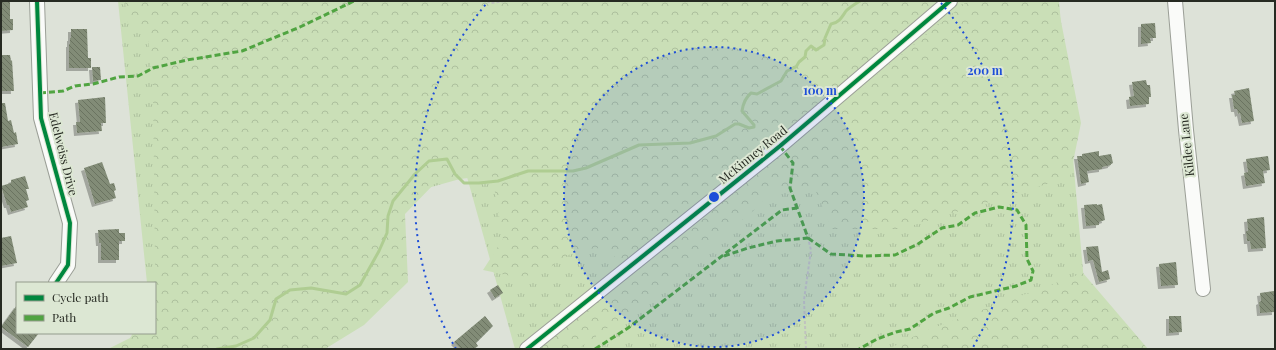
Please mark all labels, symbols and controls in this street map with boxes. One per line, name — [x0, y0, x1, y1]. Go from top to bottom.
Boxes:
text: 200 m — [967, 62, 1003, 78]
text: 100 m — [803, 82, 837, 98]
street label: Edelweiss Drive — [46, 110, 82, 197]
street label: Kildee Lane — [1175, 113, 1197, 177]
street label: McKinney Road — [715, 122, 790, 187]
centre of rings — [707, 190, 721, 204]
legend — [16, 282, 156, 334]
text: Cycle path — [52, 289, 109, 305]
text: Path — [52, 309, 76, 325]

